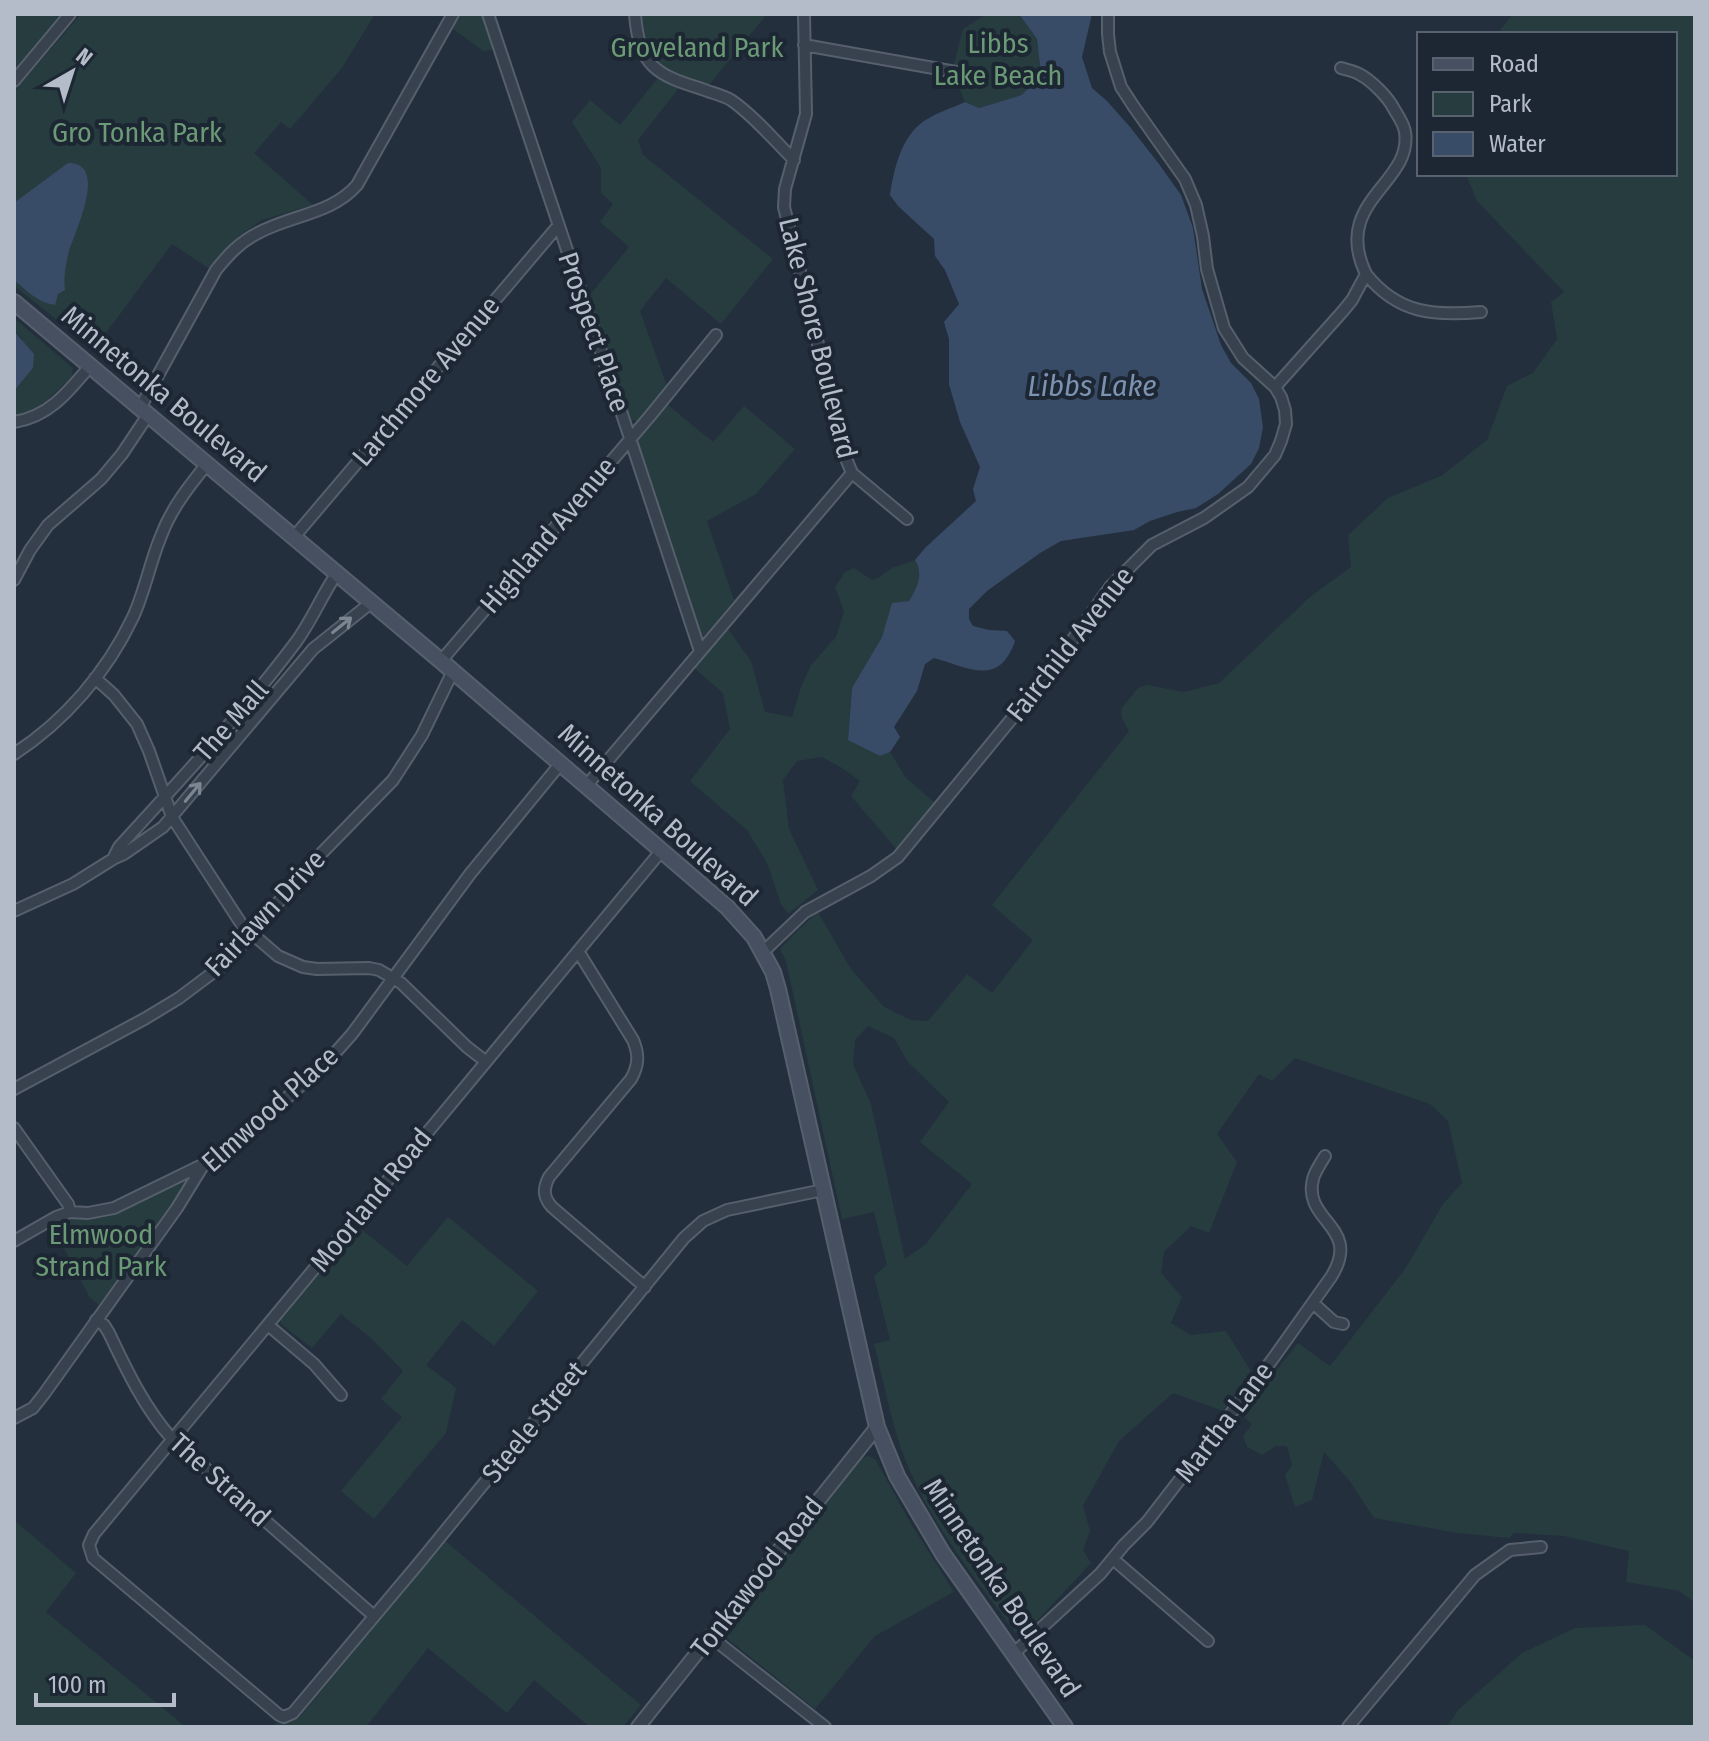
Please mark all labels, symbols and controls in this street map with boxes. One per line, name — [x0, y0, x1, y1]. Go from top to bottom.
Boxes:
park label: Libbs Lake Beach — [934, 27, 1062, 92]
park label: Groveland Park — [611, 31, 784, 64]
north arrow — [32, 32, 112, 112]
legend — [1417, 32, 1677, 176]
text: N — [71, 42, 98, 71]
text: Road — [1489, 50, 1539, 78]
text: Park — [1489, 90, 1532, 118]
park label: Gro Tonka Park — [52, 116, 223, 149]
text: Water — [1489, 130, 1546, 158]
street label: Lake Shore Boulevard — [772, 214, 864, 462]
street label: Prospect Place — [551, 248, 637, 416]
street label: Larchmore Avenue — [345, 289, 507, 473]
street label: Minnetonka Boulevard — [55, 299, 273, 489]
water label: Libbs Lake — [1027, 368, 1157, 404]
street label: Highland Avenue — [473, 450, 623, 620]
street label: Fairchild Avenue — [999, 560, 1141, 728]
one-way arrow — [331, 617, 352, 634]
street label: The Mall — [187, 674, 275, 768]
street label: Minnetonka Boulevard — [552, 717, 764, 913]
one-way arrow — [184, 782, 202, 803]
street label: Fairlawn Drive — [198, 843, 332, 983]
street label: Elmwood Place — [195, 1039, 345, 1179]
street label: Moorland Road — [303, 1122, 439, 1278]
park label: Elmwood Strand Park — [35, 1218, 168, 1283]
street label: Steele Street — [475, 1354, 594, 1489]
street label: Martha Lane — [1168, 1355, 1280, 1489]
street label: The Strand — [163, 1426, 277, 1534]
street label: Minnetonka Boulevard — [916, 1472, 1088, 1704]
street label: Tonkawood Road — [684, 1490, 830, 1664]
scale bar — [36, 1657, 174, 1707]
text: 100 m — [48, 1671, 106, 1699]

